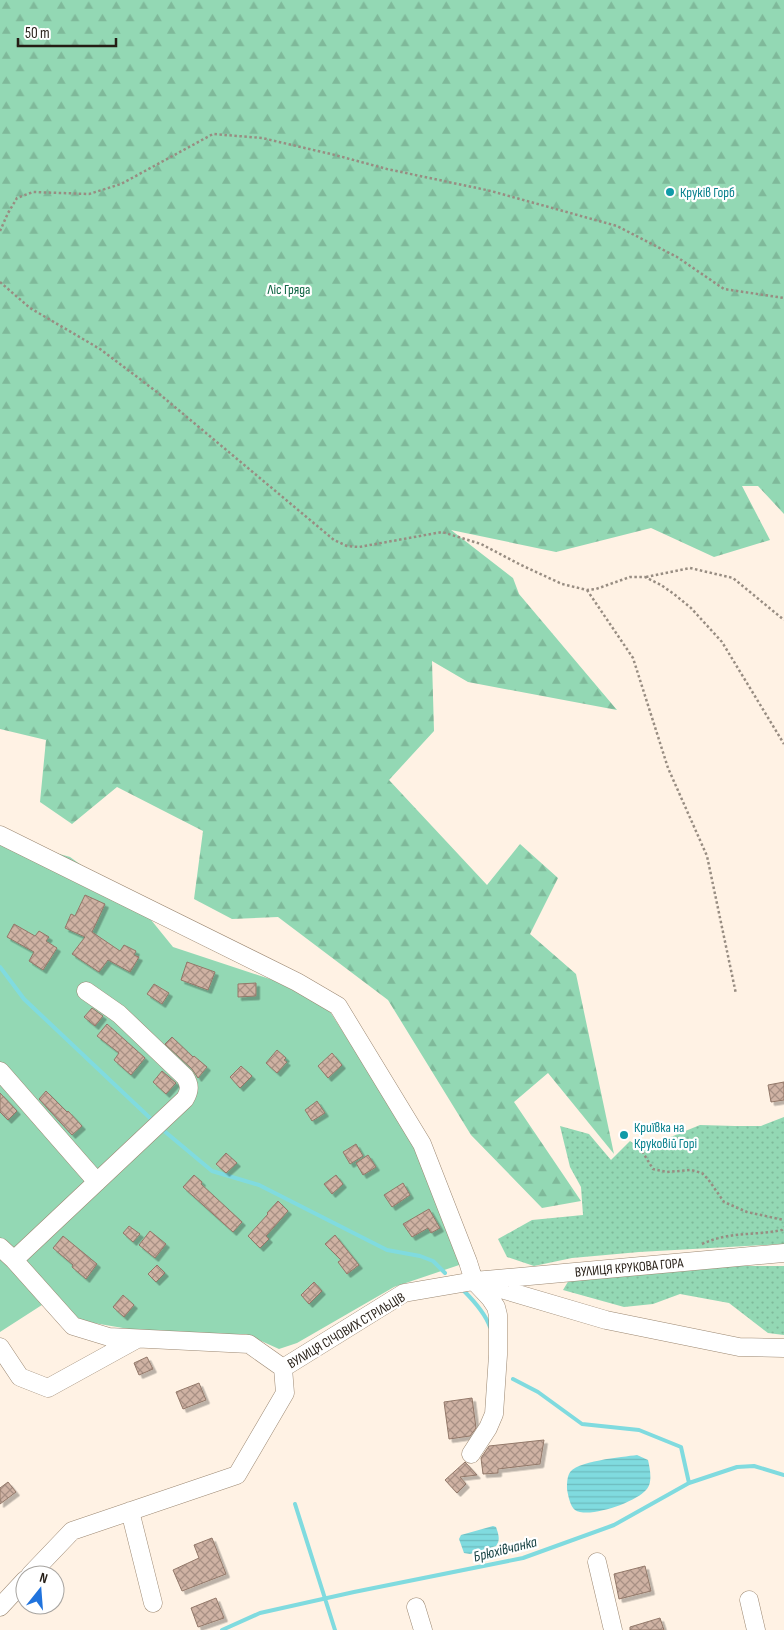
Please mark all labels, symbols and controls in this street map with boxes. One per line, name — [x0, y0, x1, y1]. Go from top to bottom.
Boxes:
scale bar — [18, 15, 115, 47]
text: 50 m — [25, 24, 50, 43]
place label: Круків Горб — [680, 184, 735, 201]
marker: Круків Горб — [664, 186, 676, 198]
park label: Ліс Гряда — [267, 281, 310, 298]
place label: Криївка на Круковій Горі — [634, 1119, 697, 1152]
marker: Криївка на Круковій Горі — [618, 1129, 630, 1141]
street label: ВУЛИЦЯ КРУКОВА ГОРА — [574, 1254, 685, 1281]
street label: ВУЛИЦЯ СІЧОВИХ СТРІЛЬЦІВ — [284, 1289, 408, 1372]
water label: Брюхівчанка — [471, 1532, 539, 1567]
north arrow — [15, 1565, 65, 1615]
text: N — [38, 1569, 50, 1587]

